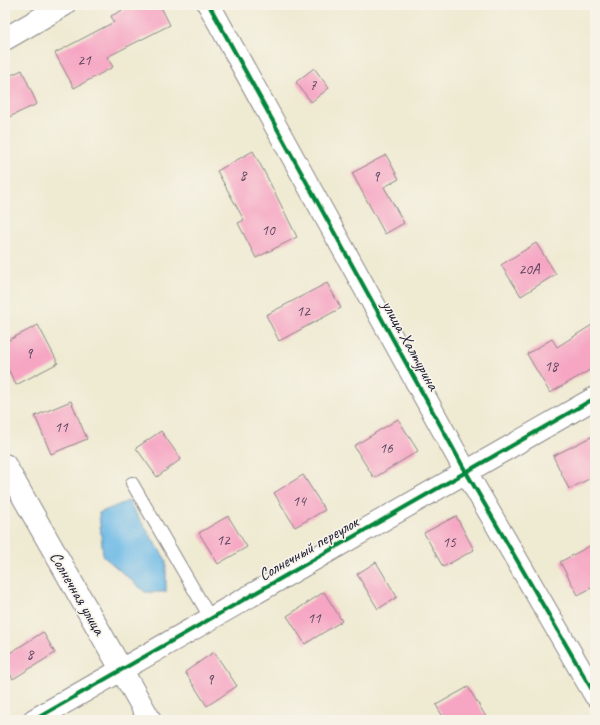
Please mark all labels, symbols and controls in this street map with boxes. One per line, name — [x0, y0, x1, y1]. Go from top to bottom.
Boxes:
house number: 21 — [77, 51, 92, 70]
house number: 7 — [310, 76, 318, 95]
house number: 8 — [240, 166, 248, 185]
house number: 9 — [373, 167, 381, 186]
house number: 10 — [261, 221, 276, 240]
house number: 20А — [518, 260, 541, 279]
street label: улица Халтурина — [377, 296, 445, 395]
house number: 12 — [296, 302, 311, 321]
house number: 9 — [26, 344, 34, 363]
house number: 18 — [544, 357, 559, 376]
house number: 11 — [54, 418, 69, 437]
house number: 16 — [379, 439, 394, 458]
house number: 14 — [292, 492, 307, 511]
street label: Солнечный переулок — [255, 511, 363, 585]
house number: 12 — [216, 531, 231, 550]
house number: 15 — [442, 533, 457, 552]
street label: Солнечная улица — [45, 548, 111, 640]
house number: 11 — [307, 609, 322, 628]
house number: 8 — [27, 645, 35, 664]
house number: 9 — [207, 670, 215, 689]

